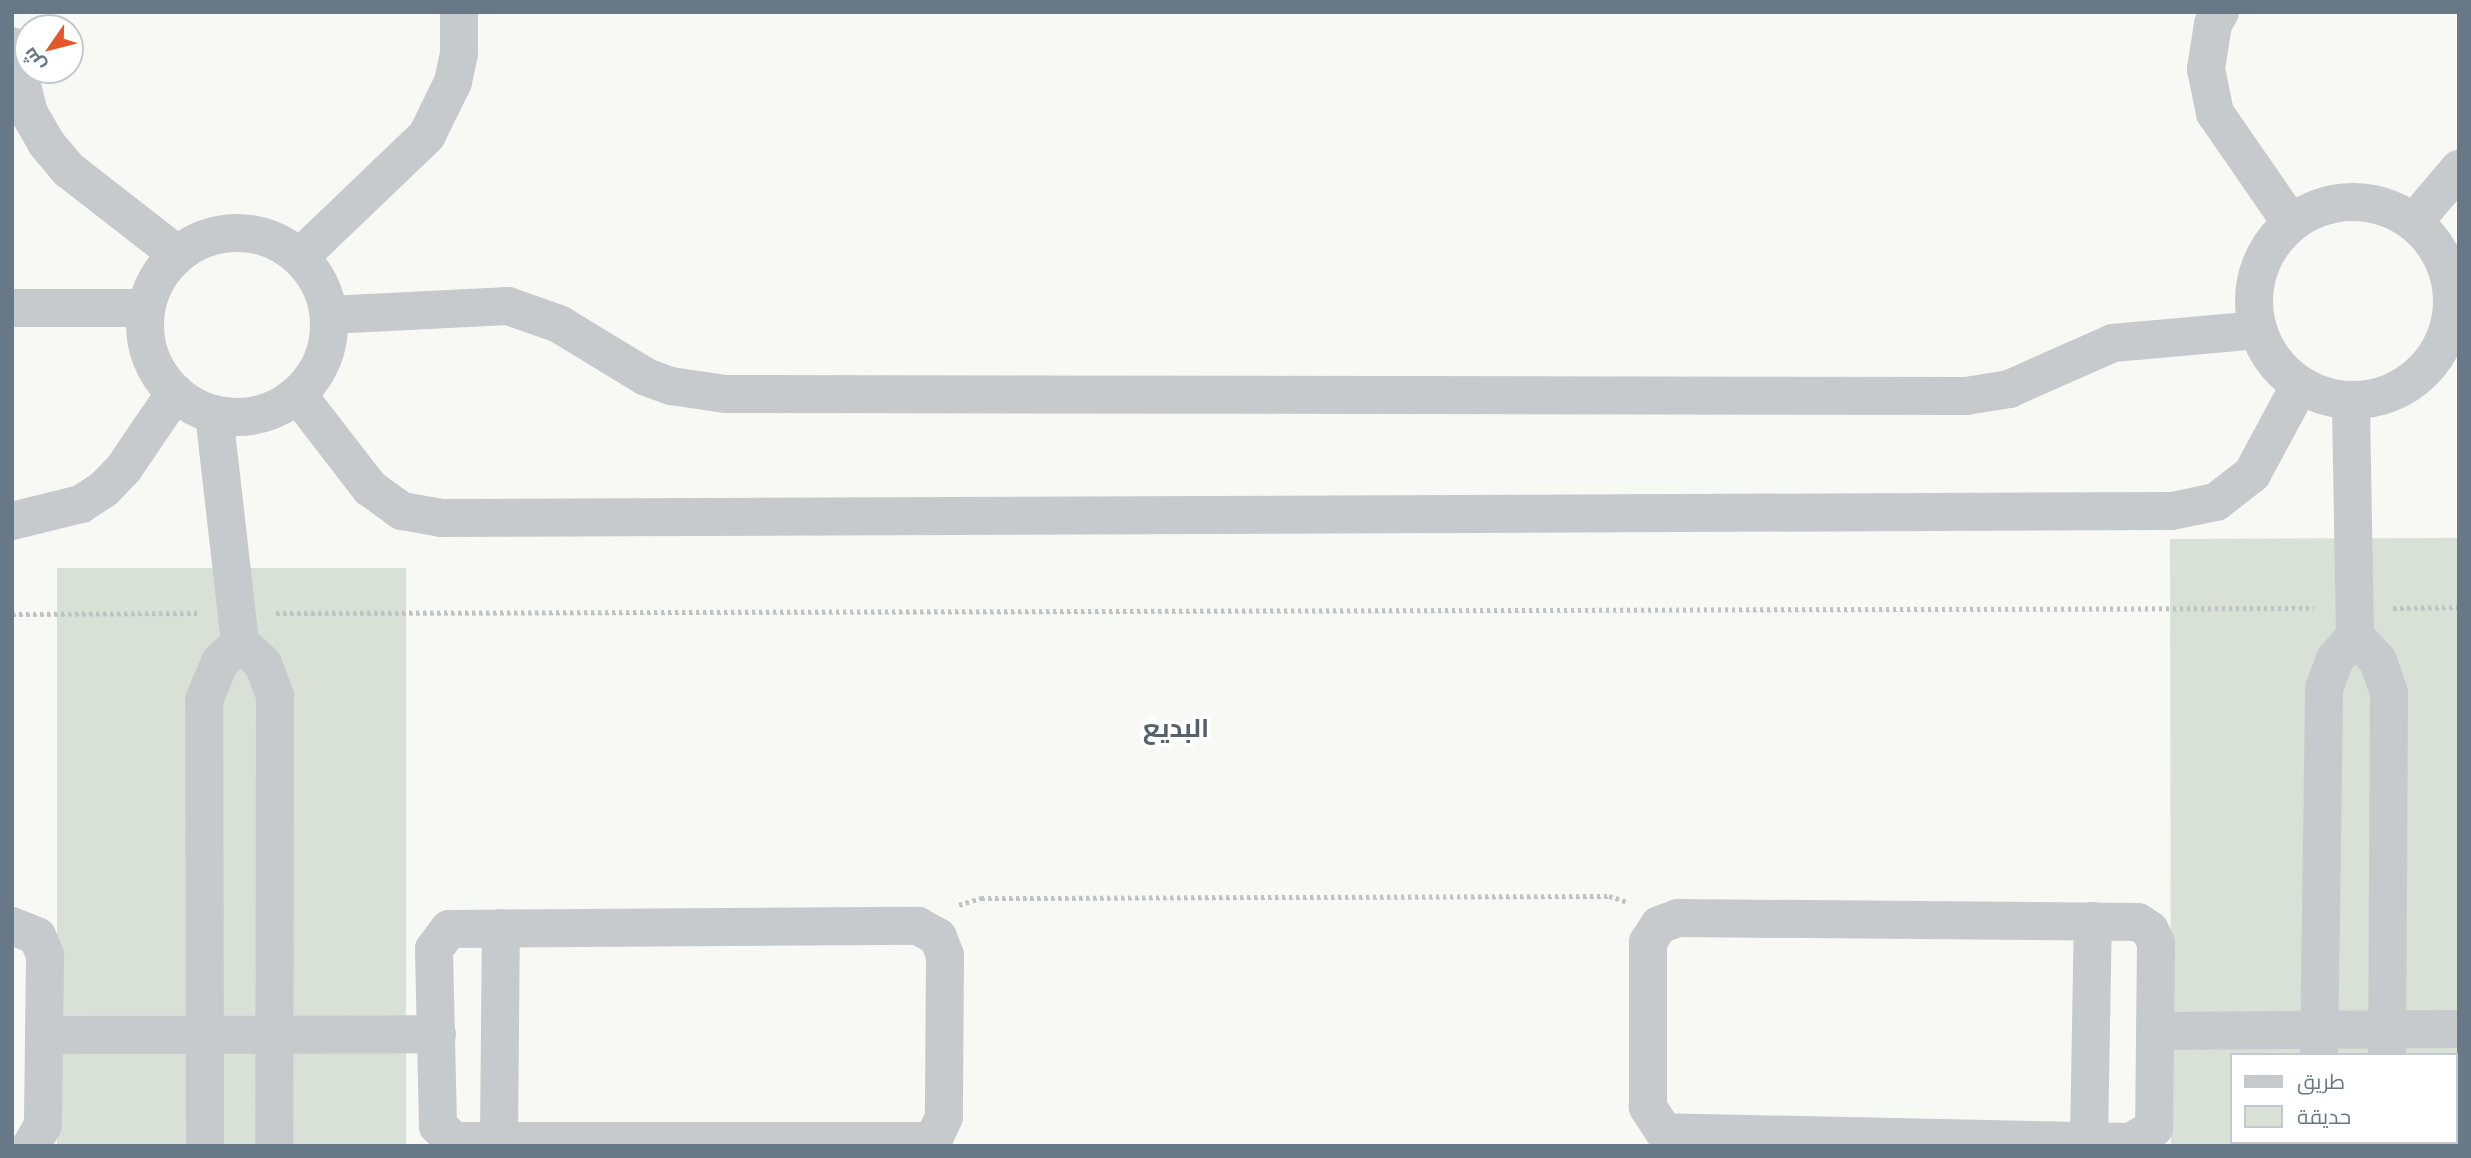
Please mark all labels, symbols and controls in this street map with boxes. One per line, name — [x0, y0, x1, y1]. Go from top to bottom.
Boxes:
north arrow — [14, 14, 84, 84]
text: ش — [17, 44, 49, 77]
district label: البديع — [1143, 711, 1209, 743]
legend — [2230, 1053, 2457, 1144]
text: طريق — [2297, 1068, 2345, 1093]
text: حديقة — [2297, 1103, 2351, 1128]

